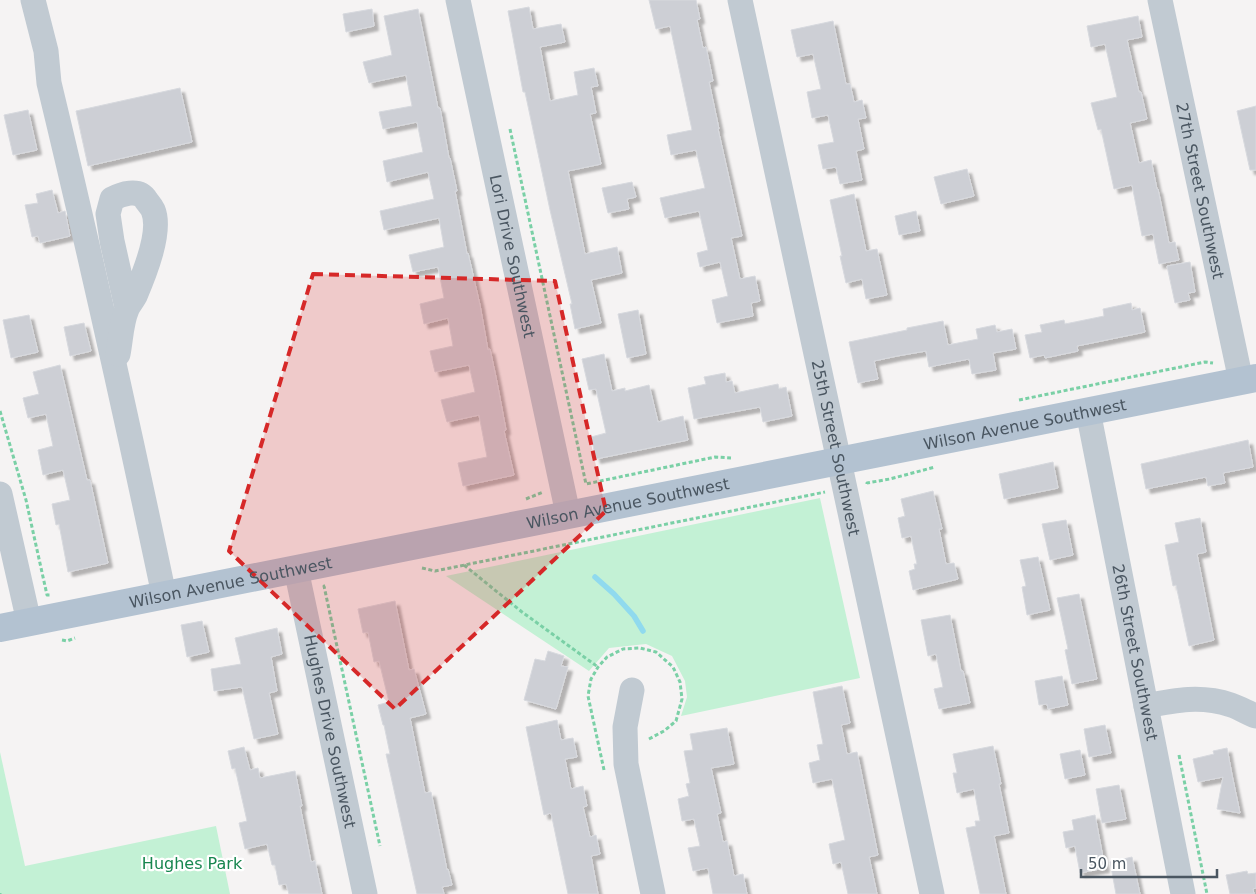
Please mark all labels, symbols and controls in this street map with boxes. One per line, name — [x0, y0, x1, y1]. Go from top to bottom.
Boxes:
street label: 27th Street Southwest — [1173, 101, 1229, 281]
street label: Lori Drive Southwest — [486, 173, 540, 340]
street label: 25th Street Southwest — [808, 358, 864, 538]
street label: Wilson Avenue Southwest — [922, 395, 1128, 453]
street label: Wilson Avenue Southwest — [525, 474, 731, 533]
street label: Wilson Avenue Southwest — [127, 553, 334, 612]
street label: 26th Street Southwest — [1109, 562, 1162, 742]
street label: Hughes Drive Southwest — [301, 633, 360, 830]
scale bar — [1081, 846, 1217, 878]
park label: Hughes Park — [142, 854, 243, 873]
text: 50 m — [1088, 855, 1126, 873]

